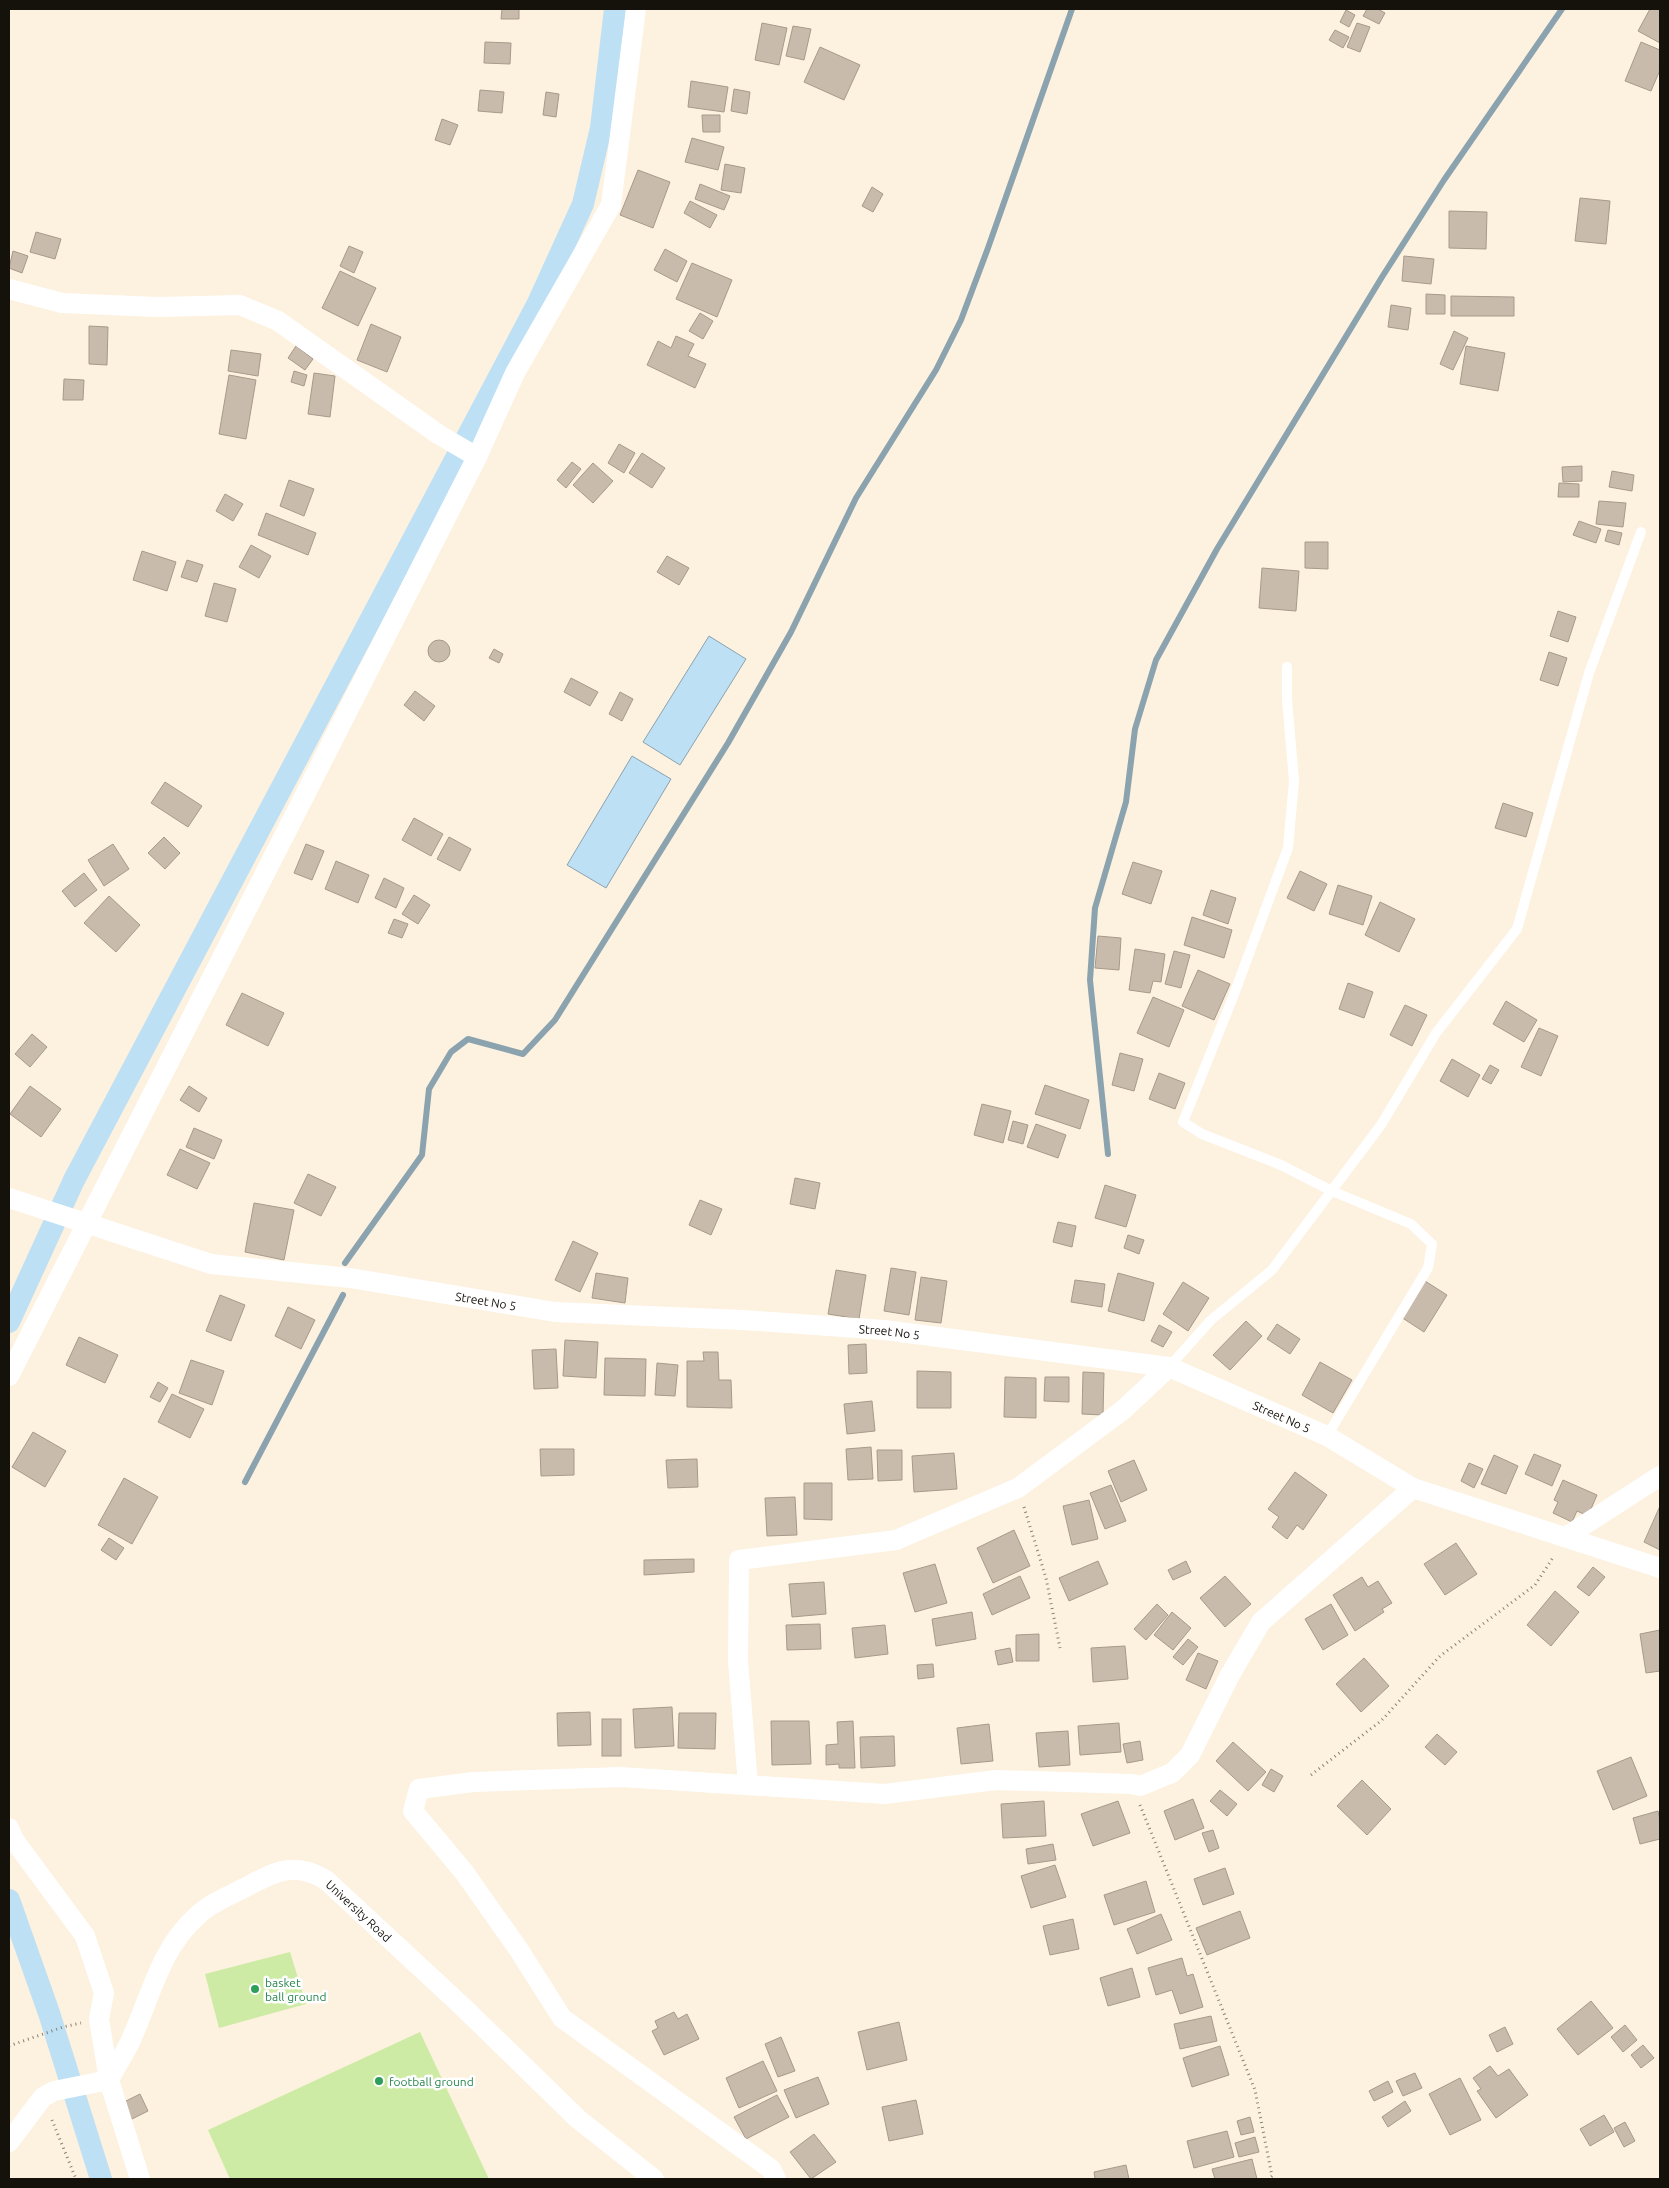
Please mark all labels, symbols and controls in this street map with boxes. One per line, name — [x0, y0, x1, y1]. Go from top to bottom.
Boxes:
street label: Street No 5 — [455, 1289, 517, 1312]
street label: Street No 5 — [858, 1322, 921, 1341]
street label: Street No 5 — [1251, 1398, 1313, 1435]
street label: University Road — [324, 1877, 394, 1944]
place label: basket ball ground — [265, 1976, 326, 2003]
marker: basket ball ground — [249, 1983, 261, 1995]
marker: football ground — [373, 2075, 385, 2087]
place label: football ground — [389, 2075, 474, 2088]

